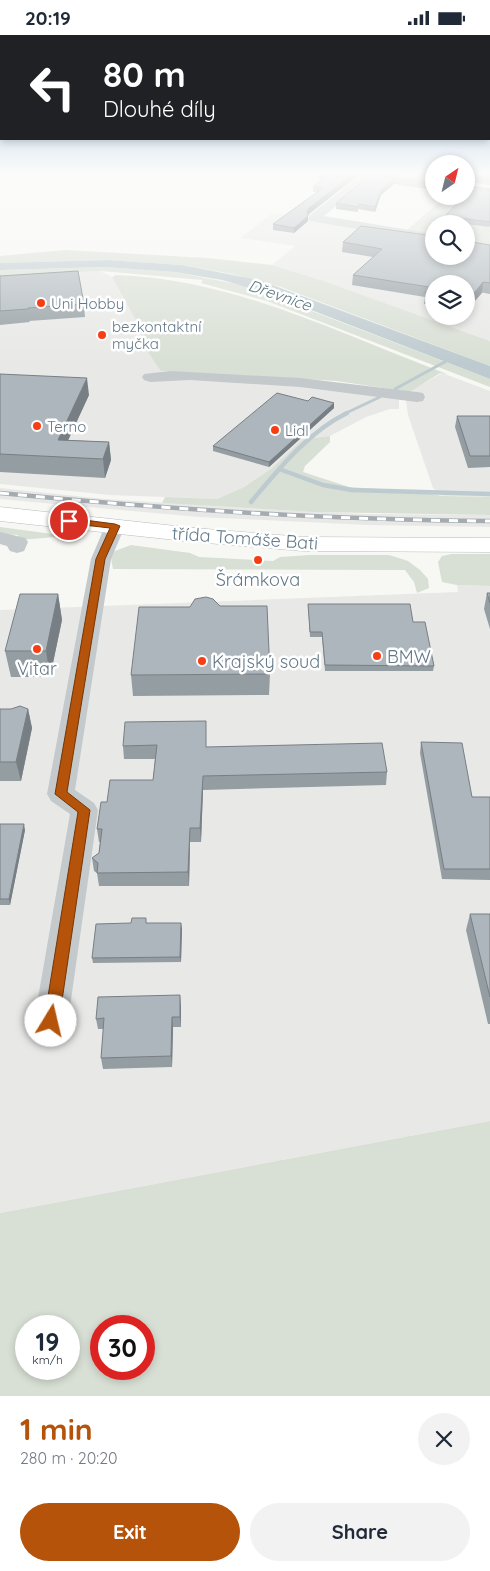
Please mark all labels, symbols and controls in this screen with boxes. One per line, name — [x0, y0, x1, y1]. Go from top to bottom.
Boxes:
text: 20:19 — [25, 6, 71, 30]
text: 80 m — [103, 52, 186, 96]
icon: left — [20, 55, 85, 120]
text: Dlouhé díly — [103, 95, 216, 123]
north arrow — [425, 155, 475, 205]
map controls — [425, 155, 475, 325]
button: search — [425, 215, 475, 265]
water label: Dřevnice — [246, 275, 315, 315]
button: layers — [425, 275, 475, 325]
place label: Uni Hobby — [51, 294, 124, 313]
marker: Uni Hobby — [35, 297, 47, 309]
place label: bezkontaktní myčka — [112, 317, 202, 353]
marker: bezkontaktní myčka — [96, 329, 108, 341]
place label: Terno — [47, 417, 86, 436]
marker: Terno — [31, 420, 43, 432]
place label: Lidl — [285, 421, 309, 440]
marker: Lidl — [269, 424, 281, 436]
pin — [48, 500, 90, 542]
icon: arrive — [55, 507, 83, 535]
street label: třída Tomáše Bati — [171, 521, 319, 555]
marker: Šrámkova — [252, 554, 264, 566]
place label: Šrámkova — [216, 568, 300, 591]
marker: Vitar — [31, 643, 43, 655]
place label: BMW — [387, 645, 431, 668]
place label: Krajský soud — [212, 650, 320, 673]
marker: BMW — [371, 650, 383, 662]
marker: Krajský soud — [196, 655, 208, 667]
place label: Vitar — [17, 657, 57, 680]
position arrow — [24, 994, 76, 1046]
speed limit sign: 30 — [90, 1315, 155, 1380]
text: 19 — [36, 1326, 59, 1357]
text: km/h — [32, 1352, 63, 1367]
text: 1 min — [20, 1410, 93, 1448]
button: close — [418, 1413, 470, 1465]
text: 280 m · 20:20 — [20, 1448, 118, 1468]
button: Exit — [20, 1503, 240, 1561]
button: Share — [250, 1503, 470, 1561]

